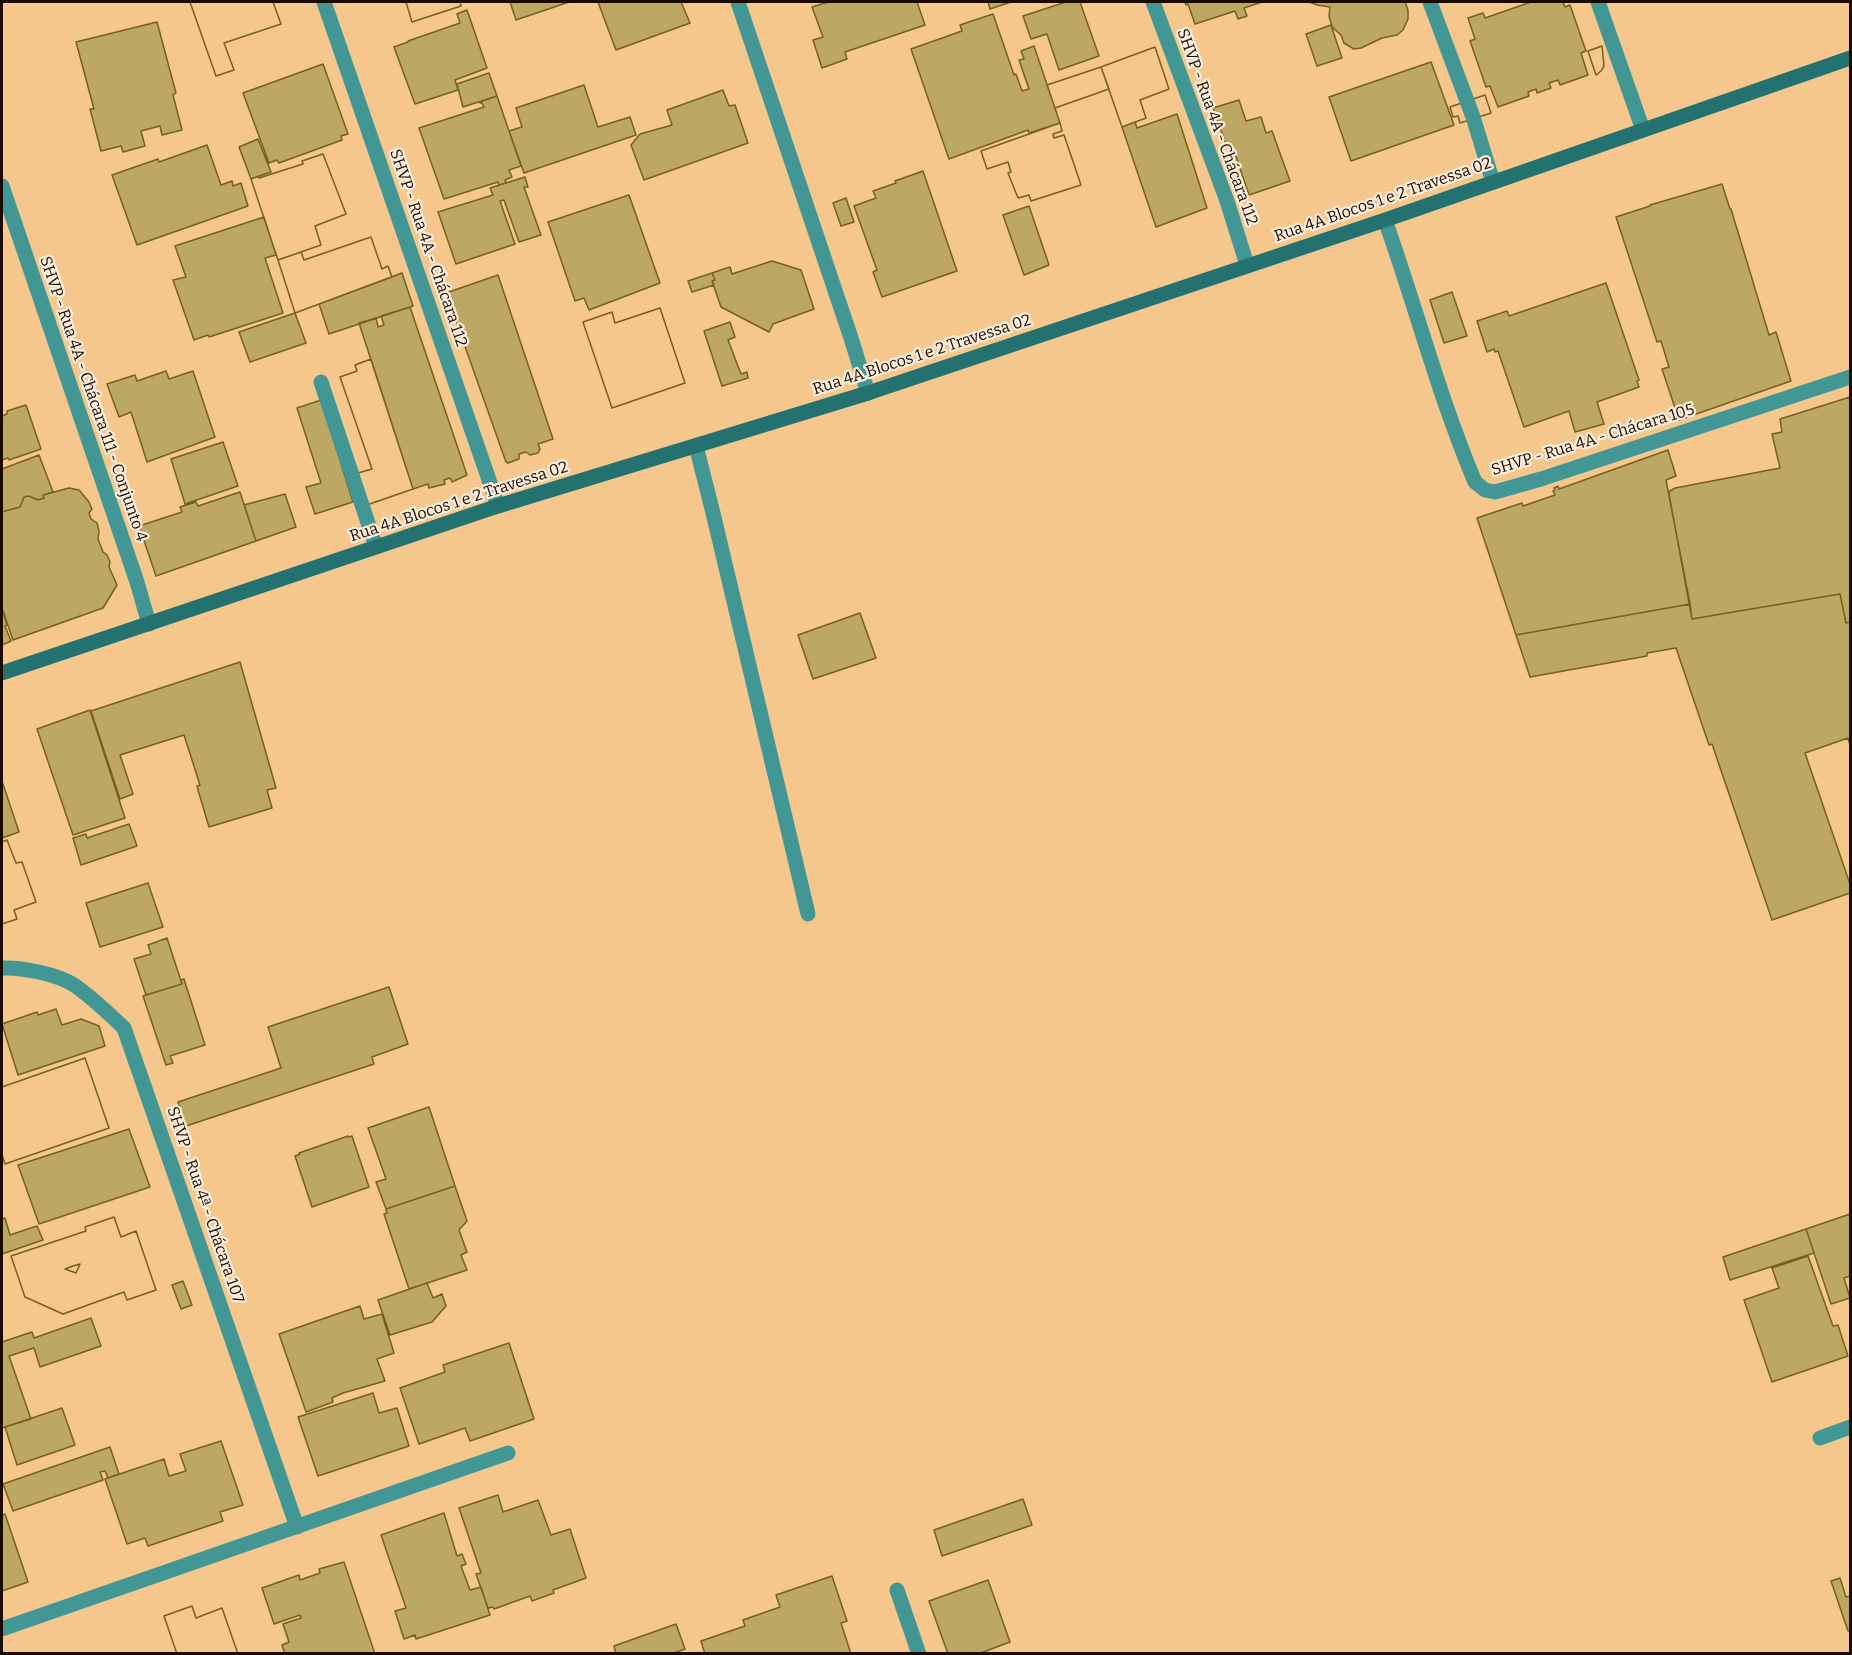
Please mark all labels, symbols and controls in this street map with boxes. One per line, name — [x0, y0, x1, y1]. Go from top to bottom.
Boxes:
street label: SHVP - Rua 4A - Chácara 112 — [1172, 26, 1262, 228]
street label: SHVP - Rua 4A - Chácara 112 — [385, 147, 471, 349]
street label: Rua 4A Blocos 1 e 2 Travessa 02 — [1272, 154, 1494, 246]
street label: SHVP - Rua 4A - Chácara 111 - Conjunto 4 — [35, 254, 151, 544]
street label: Rua 4A Blocos 1 e 2 Travessa 02 — [810, 311, 1034, 399]
street label: SHVP - Rua 4A - Chácara 105 — [1489, 400, 1697, 480]
street label: Rua 4A Blocos 1 e 2 Travessa 02 — [347, 458, 571, 546]
street label: SHVP - Rua 4ª - Chácara 107 — [162, 1104, 248, 1306]

